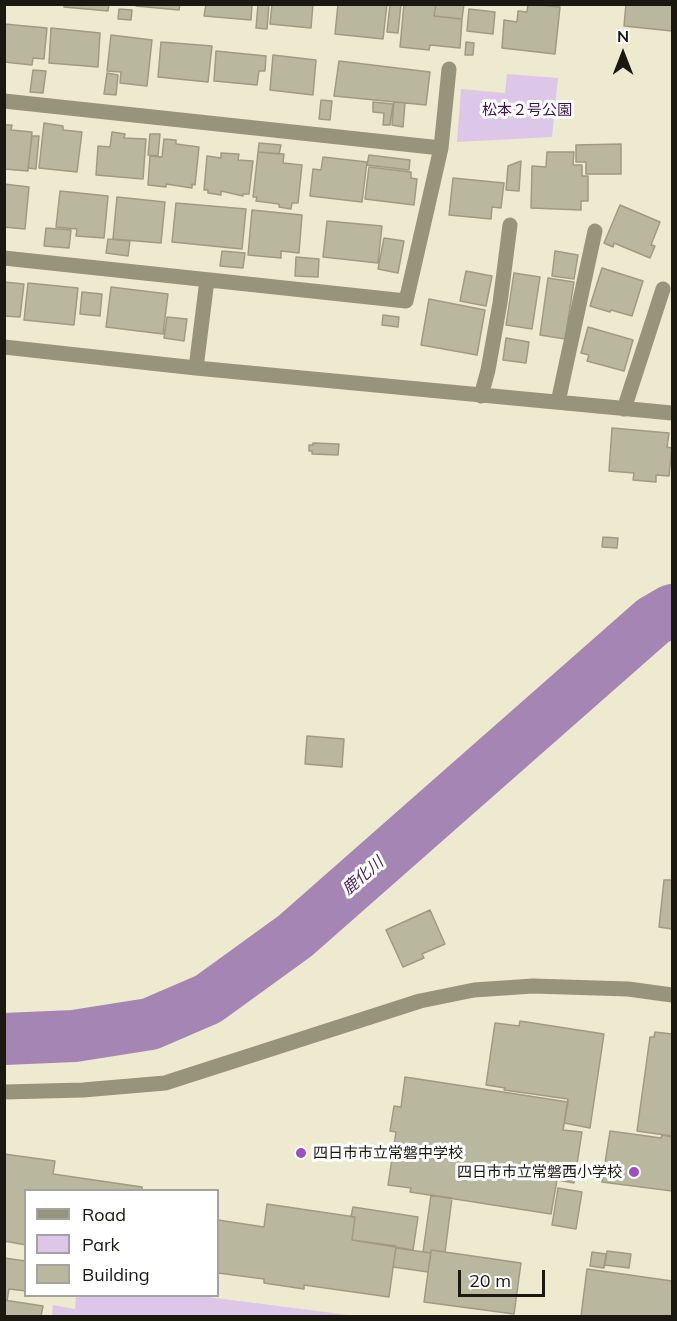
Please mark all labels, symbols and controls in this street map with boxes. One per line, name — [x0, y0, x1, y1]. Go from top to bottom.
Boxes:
north arrow — [593, 24, 653, 84]
text: N — [617, 26, 629, 46]
park label: 松本２号公園 — [482, 101, 572, 119]
water label: 鹿化川 — [339, 853, 387, 899]
place label: 四日市市立常磐中学校 — [313, 1144, 463, 1162]
marker: 四日市市立常磐中学校 — [294, 1146, 308, 1160]
place label: 四日市市立常磐西小学校 — [457, 1163, 622, 1181]
marker: 四日市市立常磐西小学校 — [627, 1165, 641, 1179]
legend — [24, 1189, 219, 1297]
text: Road — [82, 1203, 126, 1226]
text: Park — [82, 1233, 120, 1256]
scale bar — [461, 1258, 548, 1296]
text: Building — [82, 1263, 150, 1286]
text: 20 m — [469, 1269, 511, 1292]

